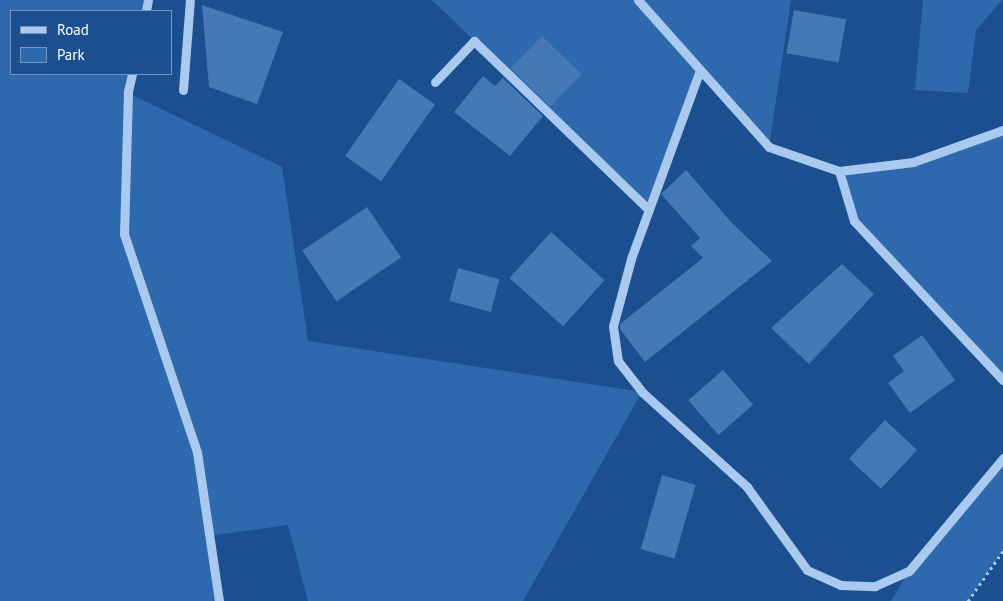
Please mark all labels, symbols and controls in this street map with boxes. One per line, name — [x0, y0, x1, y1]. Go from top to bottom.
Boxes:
legend — [10, 10, 172, 75]
text: Road — [57, 20, 89, 39]
text: Park — [57, 45, 85, 64]

